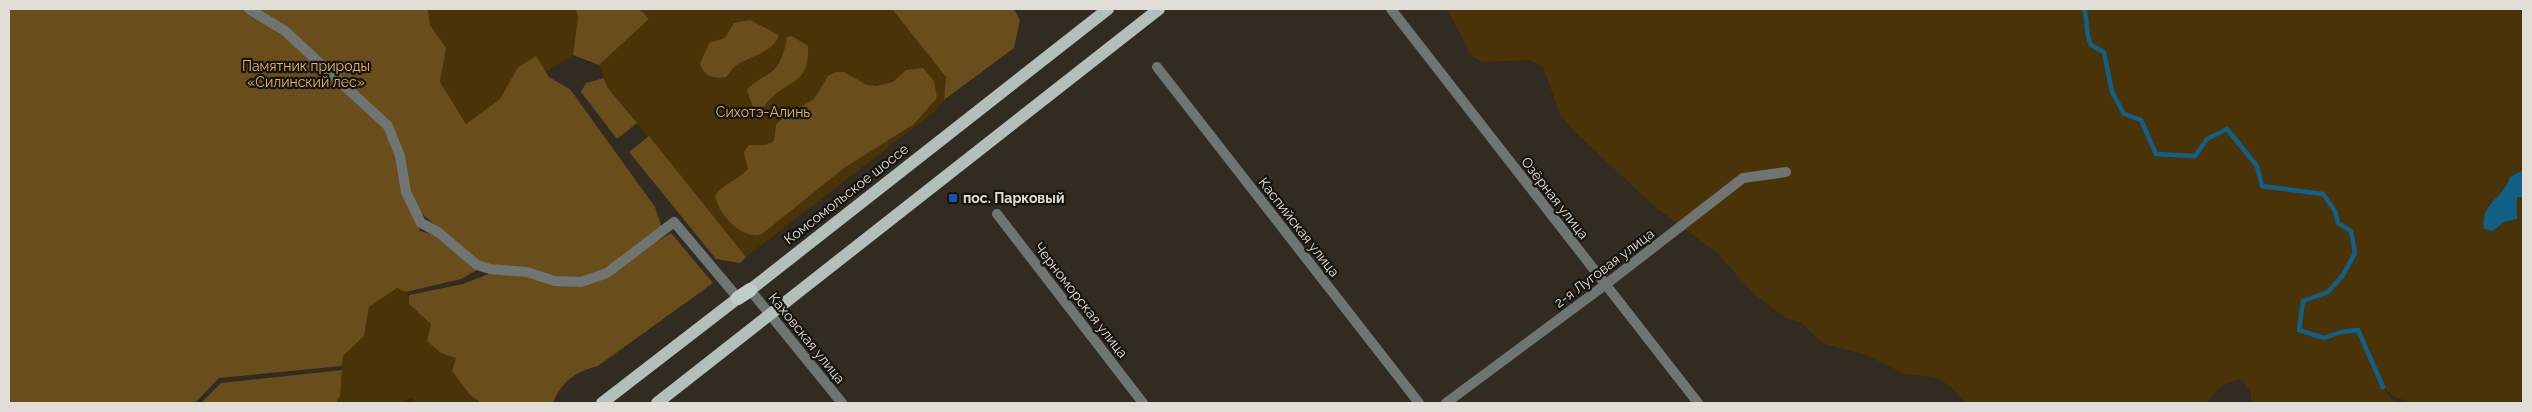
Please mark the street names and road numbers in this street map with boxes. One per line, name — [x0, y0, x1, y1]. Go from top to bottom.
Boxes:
street label: Комсомольское шоссе — [781, 141, 911, 247]
street label: Озёрная улица — [1518, 154, 1592, 242]
street label: Каспийская улица — [1255, 174, 1343, 280]
street label: 2-я Луговая улица — [1551, 225, 1657, 311]
street label: Черноморская улица — [1031, 239, 1131, 361]
street label: Каховская улица — [766, 289, 848, 387]

